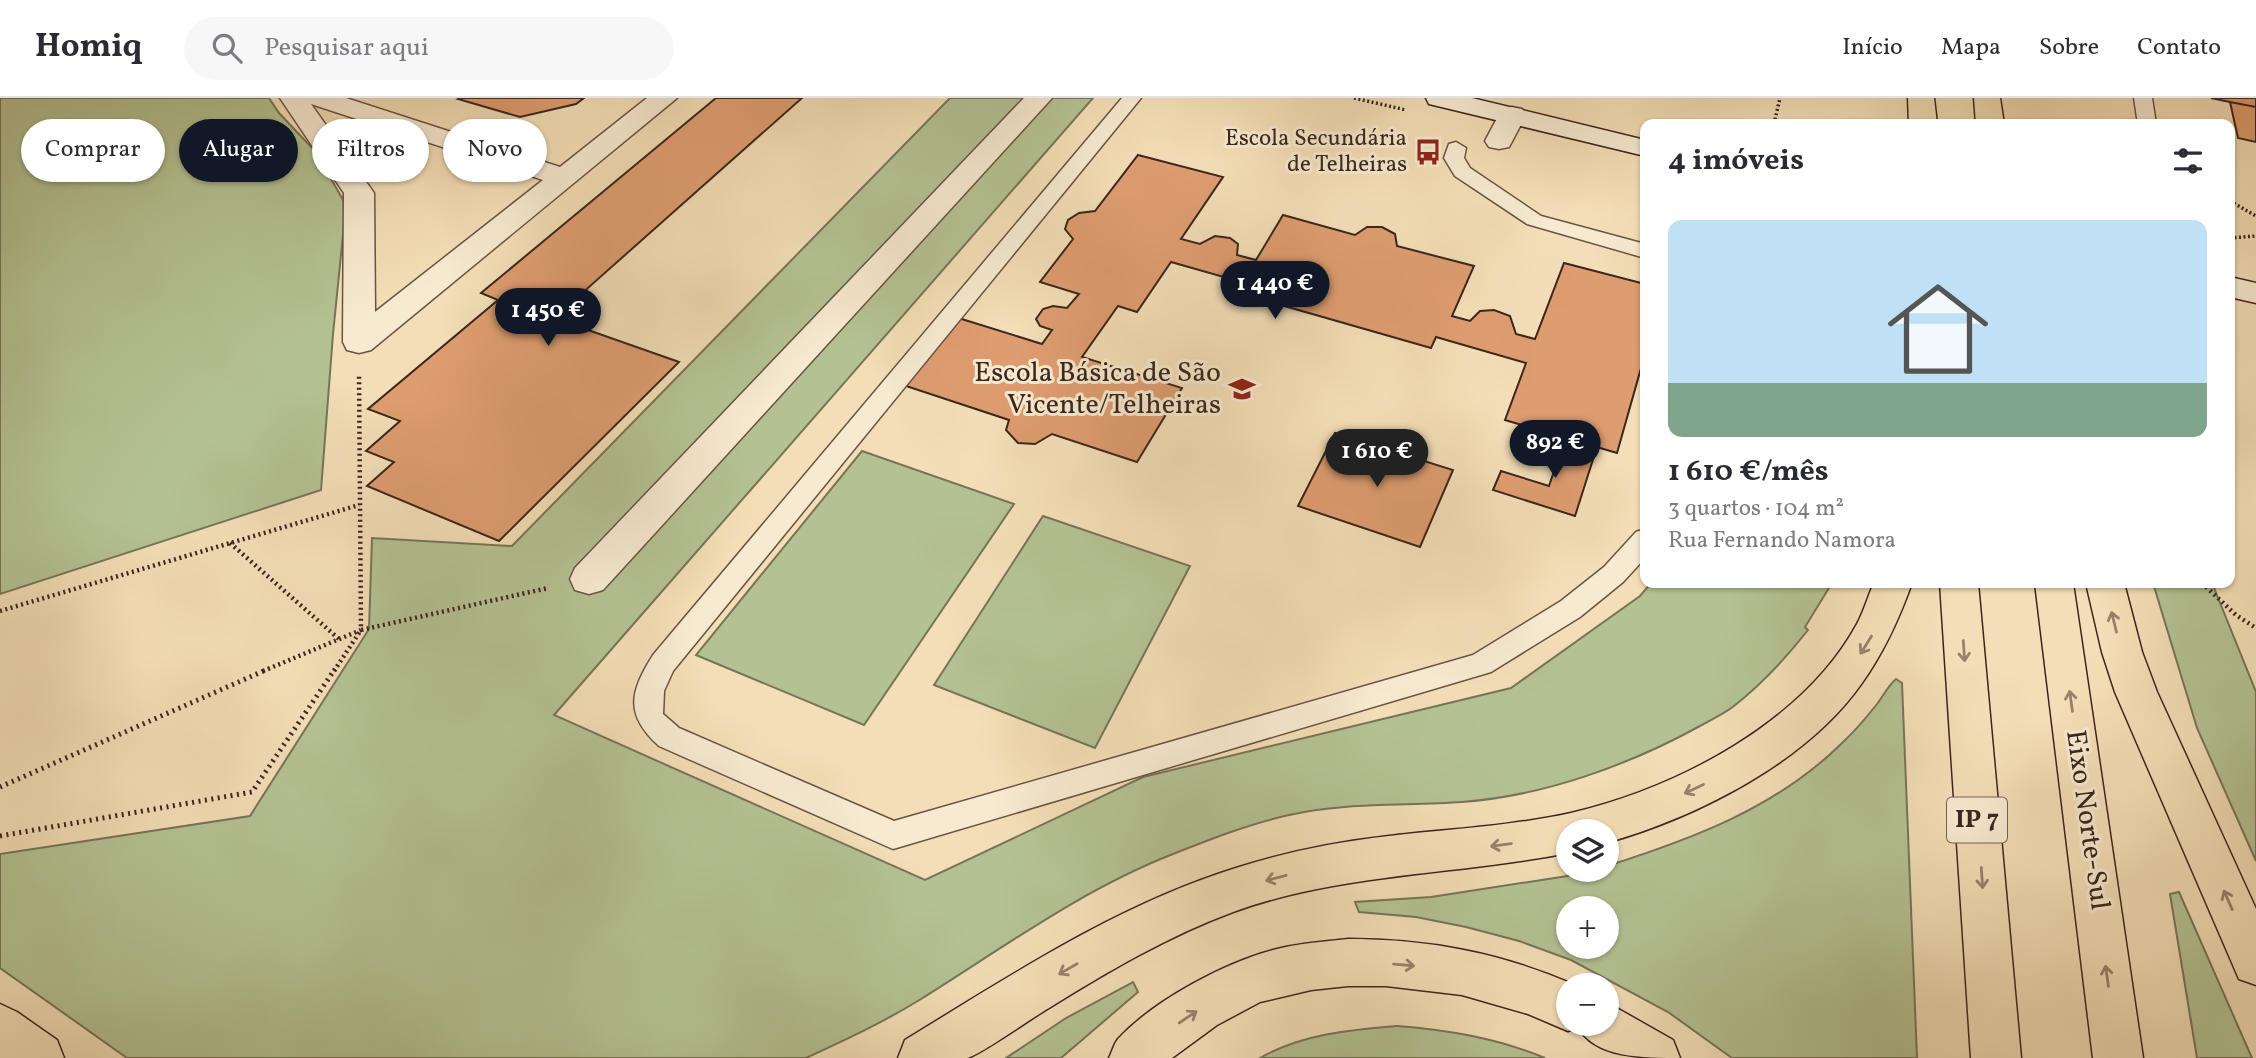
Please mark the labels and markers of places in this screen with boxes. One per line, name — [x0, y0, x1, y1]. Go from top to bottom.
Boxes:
place label: Escola Secundária de Telheiras — [1225, 123, 1407, 181]
bus stop icon: Escola Secundária de Telheiras — [1413, 137, 1443, 167]
pin: 1 440 € — [1210, 262, 1340, 321]
pin: 1 450 € — [483, 288, 613, 348]
place label: Escola Básica de São Vicente/Telheiras — [974, 354, 1221, 425]
school or university icon: Escola Básica de São Vicente/Telheiras — [1227, 374, 1257, 404]
pin: 892 € — [1506, 420, 1604, 480]
pin: 1 610 € — [1312, 430, 1442, 489]

